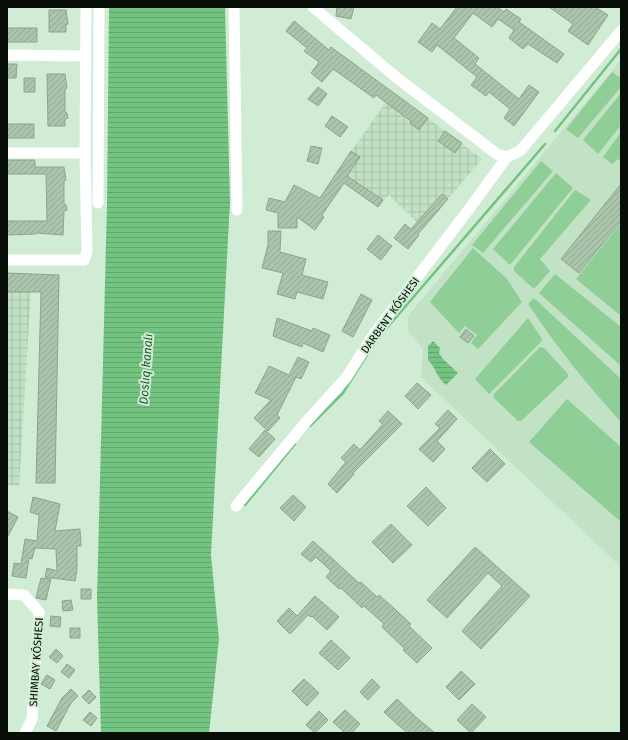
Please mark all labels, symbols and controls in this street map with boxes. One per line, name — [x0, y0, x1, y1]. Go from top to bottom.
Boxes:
street label: DARBENT KÓSHESI — [358, 274, 422, 356]
water label: Doslıq kanalı — [137, 333, 155, 405]
street label: SHIMBAY KÓSHESI — [26, 617, 46, 707]

